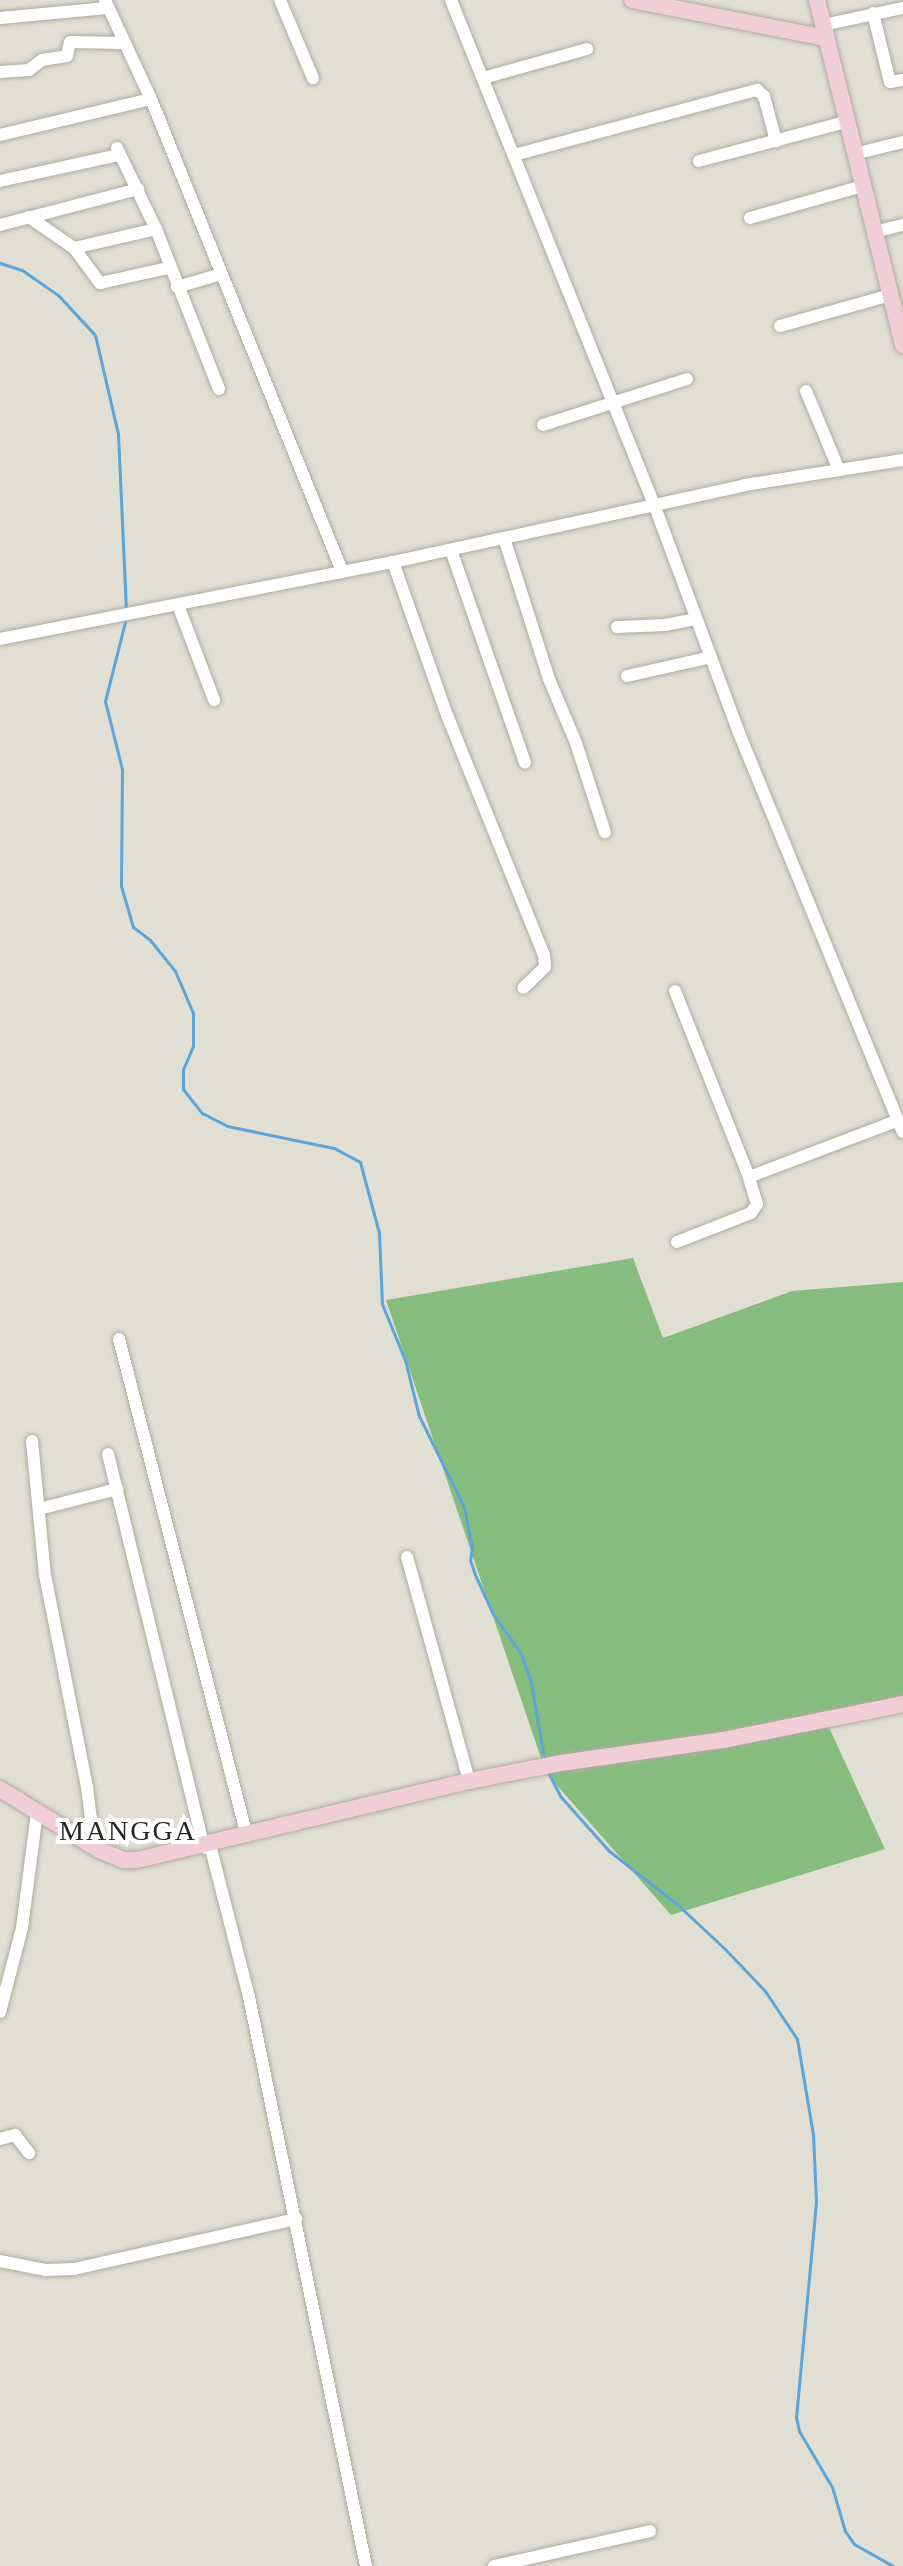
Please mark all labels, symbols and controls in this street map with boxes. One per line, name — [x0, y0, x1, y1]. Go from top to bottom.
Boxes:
district label: MANGGA — [59, 1814, 197, 1848]

